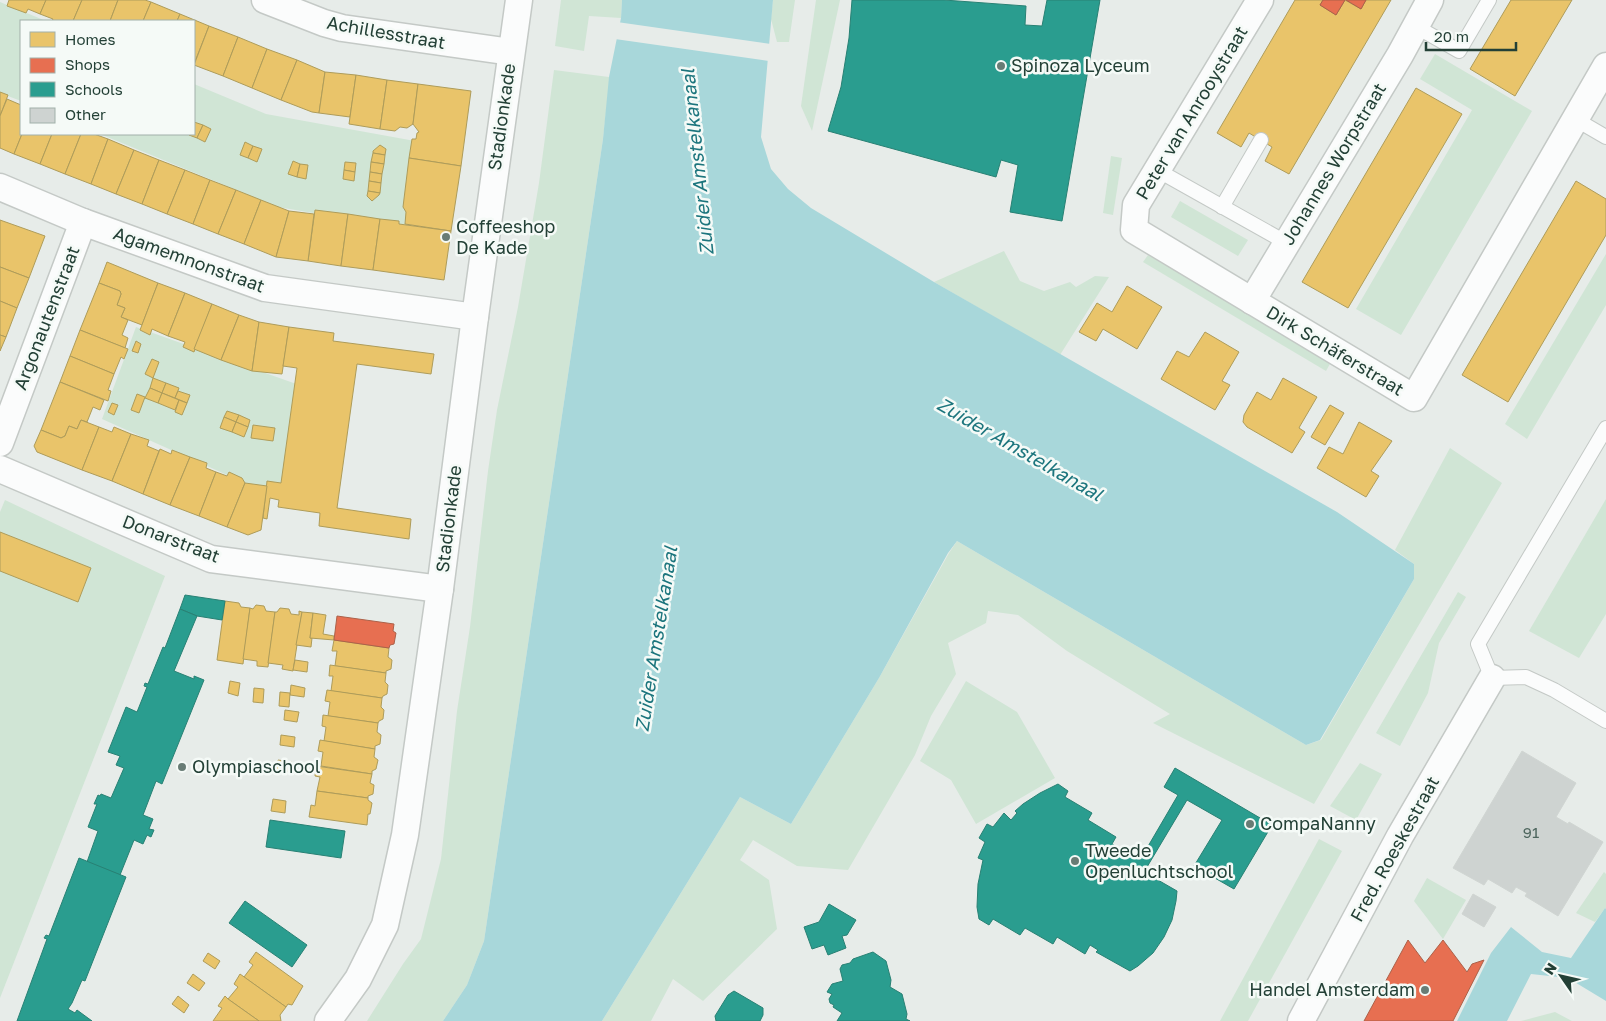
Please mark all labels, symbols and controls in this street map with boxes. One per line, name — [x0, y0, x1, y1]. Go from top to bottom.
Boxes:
street label: Achillesstraat — [325, 11, 447, 53]
legend — [20, 20, 195, 135]
scale bar — [1426, 20, 1516, 52]
street label: Peter van Anrooystraat — [1131, 22, 1252, 203]
text: 20 m — [1434, 27, 1469, 45]
text: Homes — [65, 30, 115, 48]
place label: Spinoza Lyceum — [1011, 54, 1150, 76]
text: Shops — [65, 55, 110, 73]
marker: Spinoza Lyceum — [995, 60, 1007, 72]
street label: Stadionkade — [483, 62, 519, 172]
water label: Zuider Amstelkanaal — [675, 67, 718, 256]
street label: Johannes Worpstraat — [1276, 79, 1390, 248]
text: Schools — [65, 80, 123, 98]
text: Other — [65, 105, 106, 123]
place label: Coffeeshop De Kade — [456, 215, 555, 258]
street label: Agamemnonstraat — [111, 221, 268, 297]
marker: Coffeeshop De Kade — [440, 231, 452, 243]
street label: Argonautenstraat — [8, 242, 84, 393]
street label: Dirk Schäferstraat — [1263, 300, 1408, 400]
water label: Zuider Amstelkanaal — [933, 392, 1108, 506]
street label: Stadionkade — [431, 464, 466, 574]
street label: Donarstraat — [120, 509, 223, 567]
water label: Zuider Amstelkanaal — [629, 544, 682, 733]
place label: Olympiaschool — [192, 755, 321, 777]
marker: Olympiaschool — [176, 761, 188, 773]
street label: Fred. Roeskestraat — [1345, 772, 1443, 925]
place label: CompaNanny — [1260, 812, 1376, 834]
marker: CompaNanny — [1244, 818, 1256, 830]
house number: 91 — [1523, 823, 1539, 841]
place label: Tweede Openluchtschool — [1085, 839, 1233, 882]
marker: Tweede Openluchtschool — [1069, 855, 1081, 867]
north arrow — [1536, 951, 1586, 1001]
text: N — [1540, 959, 1560, 978]
place label: Handel Amsterdam — [1249, 978, 1415, 1000]
marker: Handel Amsterdam — [1419, 984, 1431, 996]

